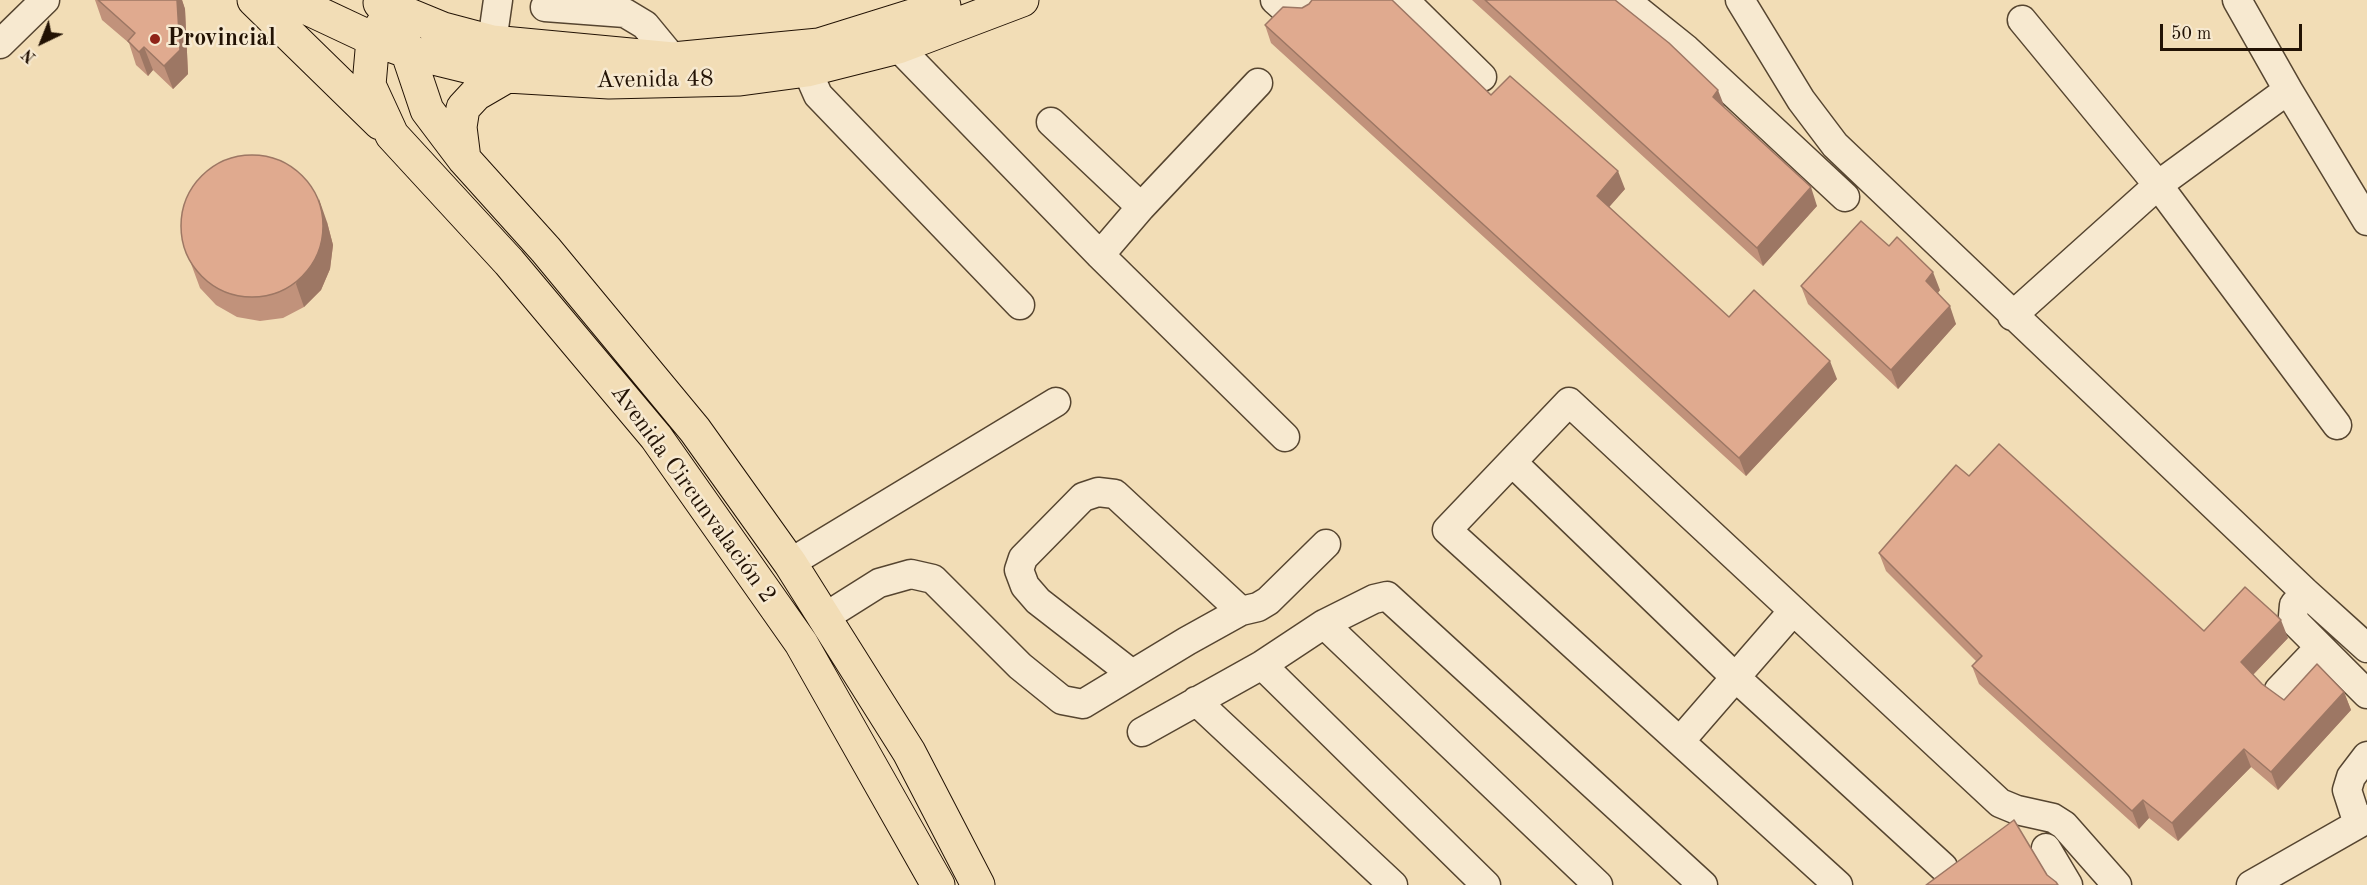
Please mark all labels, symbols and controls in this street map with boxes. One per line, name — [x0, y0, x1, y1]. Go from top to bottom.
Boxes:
north arrow — [12, 12, 72, 72]
scale bar — [2163, 12, 2306, 50]
place label: Provincial — [167, 25, 276, 53]
text: 50 m — [2171, 25, 2211, 43]
marker: Provincial — [148, 32, 162, 46]
text: N — [20, 45, 40, 65]
street label: Avenida 48 — [596, 65, 714, 95]
street label: Avenida Circunvalación 2 — [604, 379, 782, 609]

